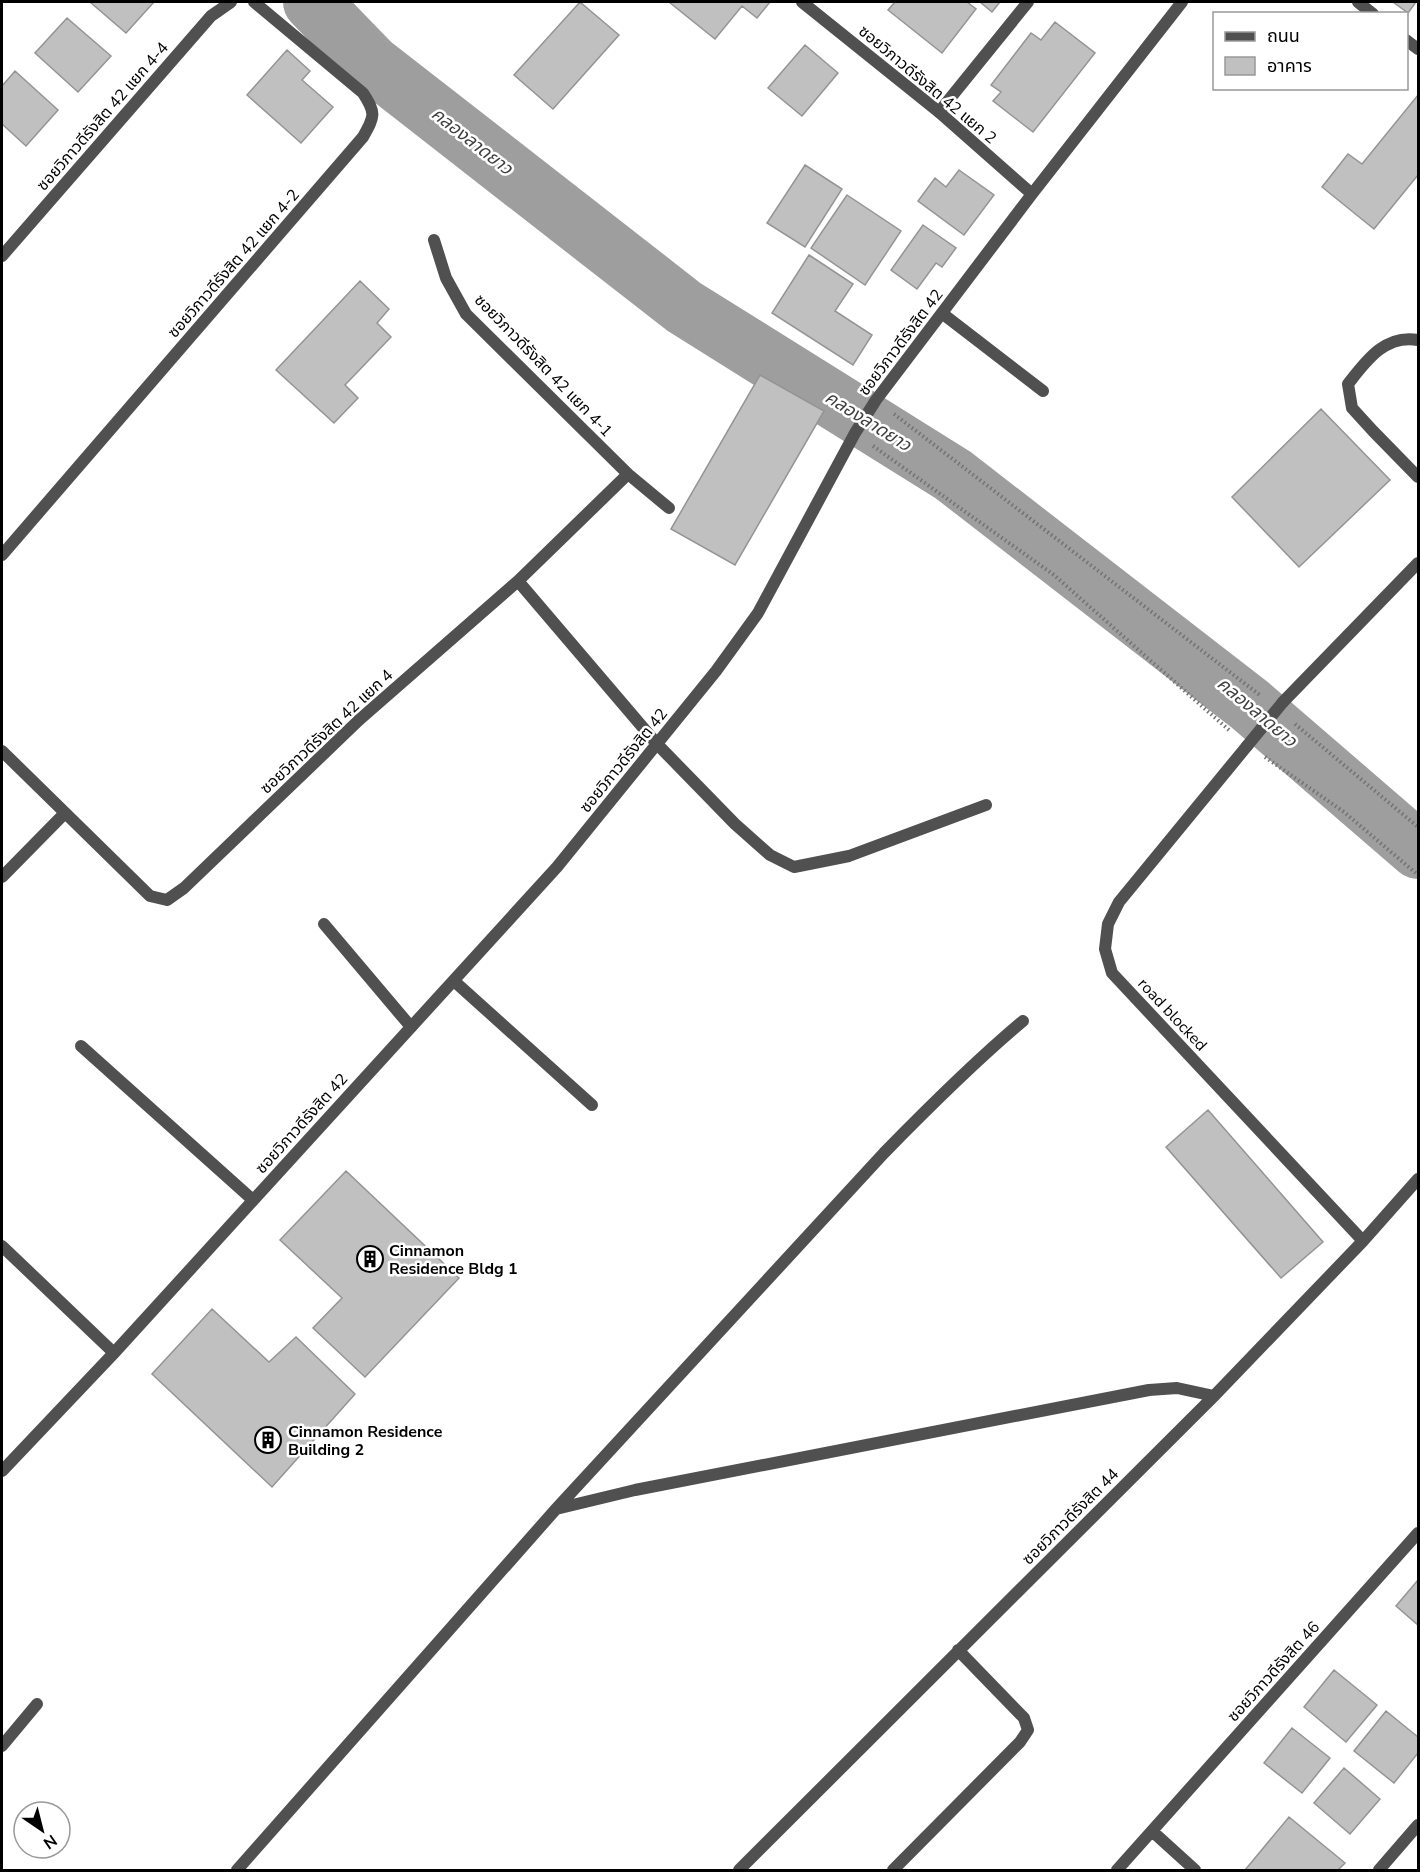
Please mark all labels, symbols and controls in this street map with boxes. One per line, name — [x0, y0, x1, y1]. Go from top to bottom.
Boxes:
legend — [1213, 12, 1408, 90]
street label: ซอยวิภาวดีรังสิต 42 แยก 2 — [854, 20, 1001, 149]
text: ถนน — [1267, 24, 1300, 48]
street label: ซอยวิภาวดีรังสิต 42 แยก 4-4 — [32, 37, 174, 196]
text: อาคาร — [1267, 54, 1312, 78]
water label: คลองลาดยาว — [426, 102, 518, 181]
street label: ซอยวิภาวดีรังสิต 42 แยก 4-2 — [163, 185, 304, 343]
street label: ซอยวิภาวดีรังสิต 42 — [853, 285, 948, 400]
street label: ซอยวิภาวดีรังสิต 42 แยก 4-1 — [469, 290, 617, 442]
water label: คลองลาดยาว — [821, 385, 916, 457]
street label: ซอยวิภาวดีรังสิต 42 แยก 4 — [256, 664, 398, 799]
water label: คลองลาดยาว — [1212, 672, 1303, 753]
street label: ซอยวิภาวดีรังสิต 42 — [575, 704, 673, 817]
street label: road blocked — [1133, 973, 1212, 1056]
street label: ซอยวิภาวดีรังสิต 42 — [251, 1069, 353, 1179]
place label: Cinnamon Residence Bldg 1 — [389, 1240, 518, 1280]
building icon: Cinnamon Residence Bldg 1 — [355, 1244, 385, 1274]
place label: Cinnamon Residence Building 2 — [288, 1421, 443, 1461]
building icon: Cinnamon Residence Building 2 — [253, 1425, 283, 1455]
street label: ซอยวิภาวดีรังสิต 44 — [1018, 1463, 1124, 1570]
street label: ซอยวิภาวดีรังสิต 46 — [1223, 1617, 1325, 1727]
north arrow — [12, 1800, 72, 1860]
text: N — [39, 1829, 61, 1854]

